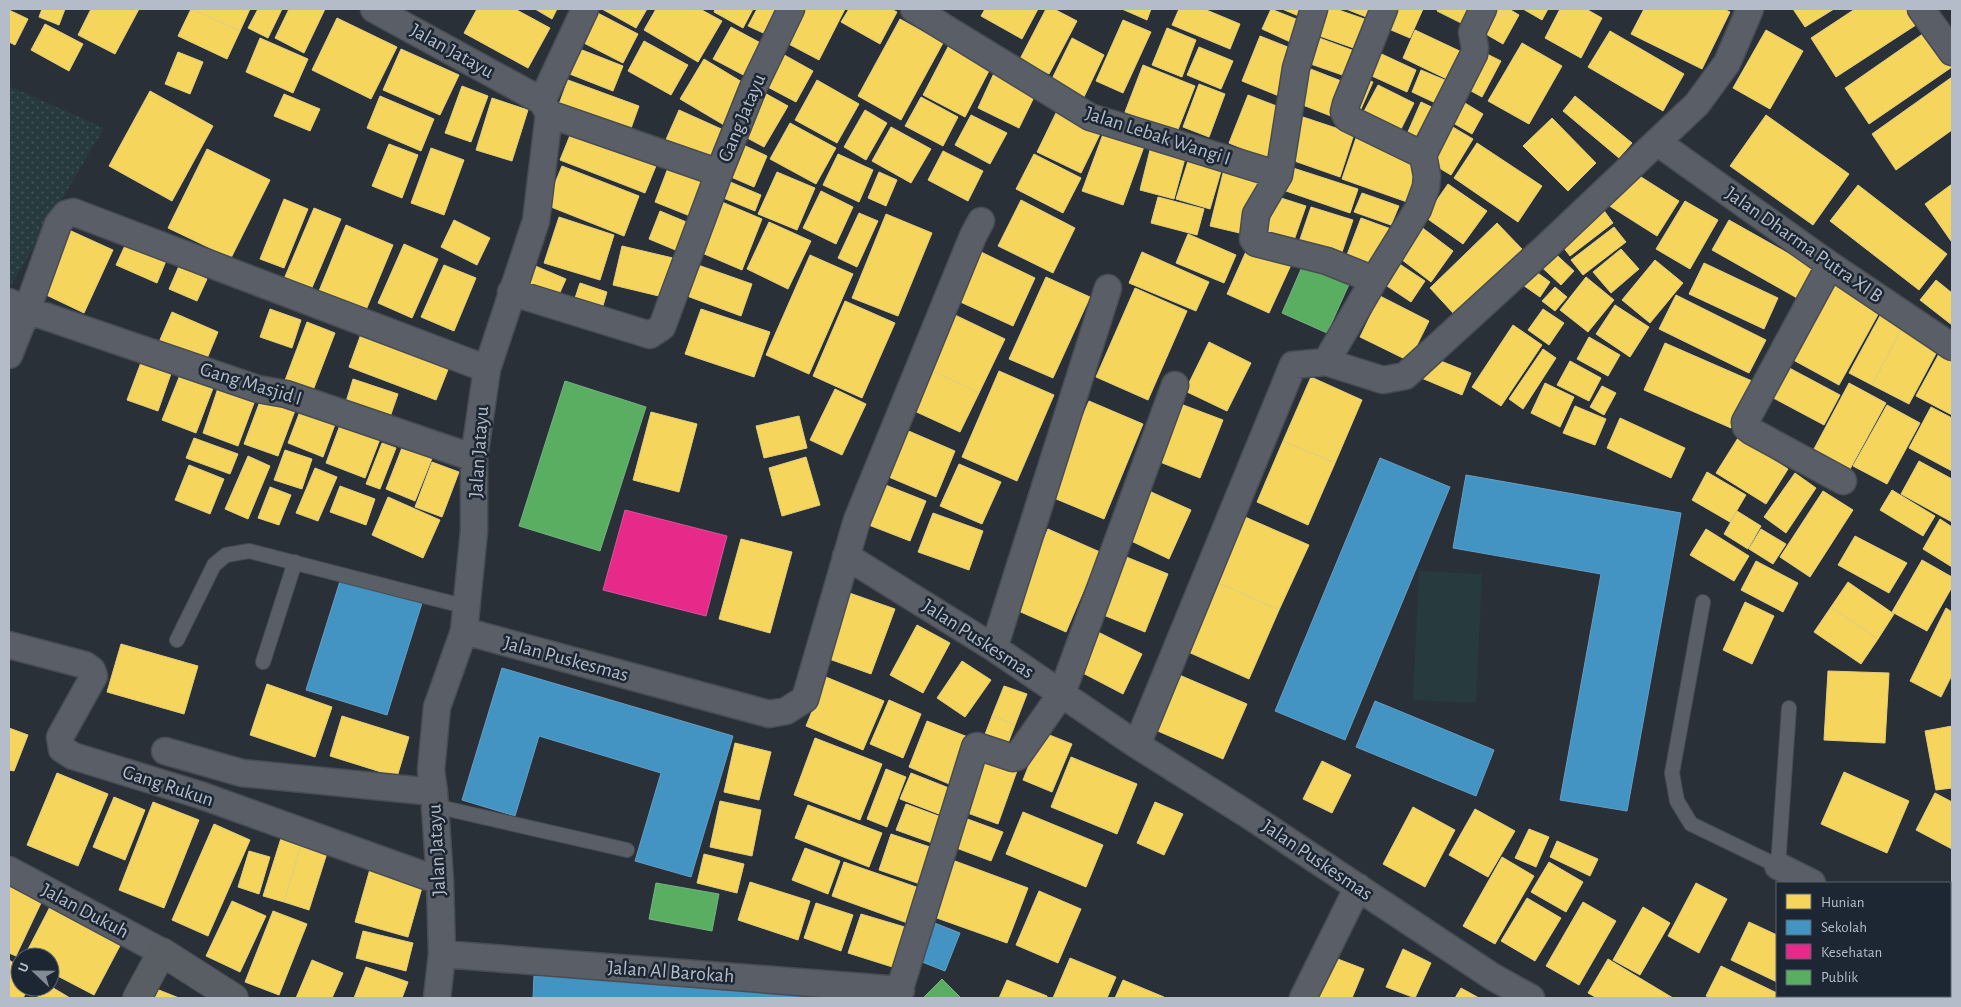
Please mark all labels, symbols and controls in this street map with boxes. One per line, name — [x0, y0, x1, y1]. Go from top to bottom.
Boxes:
street label: Jalan Jatayu — [407, 20, 497, 82]
street label: Gang Jatayu — [715, 71, 769, 165]
street label: Jalan Lebak Wangi I — [1083, 103, 1233, 169]
street label: Jalan Dharma Putra XI B — [1722, 183, 1886, 307]
street label: Gang Masjid I — [198, 359, 304, 409]
street label: Jalan Jatayu — [466, 406, 492, 498]
street label: Jalan Puskesmas — [919, 596, 1037, 682]
street label: Jalan Puskesmas — [501, 633, 631, 685]
street label: Gang Rukun — [120, 762, 216, 810]
street label: Jalan Jatayu — [425, 804, 449, 896]
street label: Jalan Puskesmas — [1258, 816, 1376, 904]
street label: Jalan Dukuh — [38, 880, 132, 942]
legend — [1776, 882, 1951, 997]
text: Hunian — [1821, 895, 1865, 910]
text: Sekolah — [1821, 920, 1867, 935]
text: Kesehatan — [1821, 945, 1882, 960]
north arrow — [10, 947, 60, 997]
street label: Jalan Al Barokah — [607, 958, 735, 986]
text: U — [16, 961, 32, 974]
text: Publik — [1821, 970, 1858, 985]

